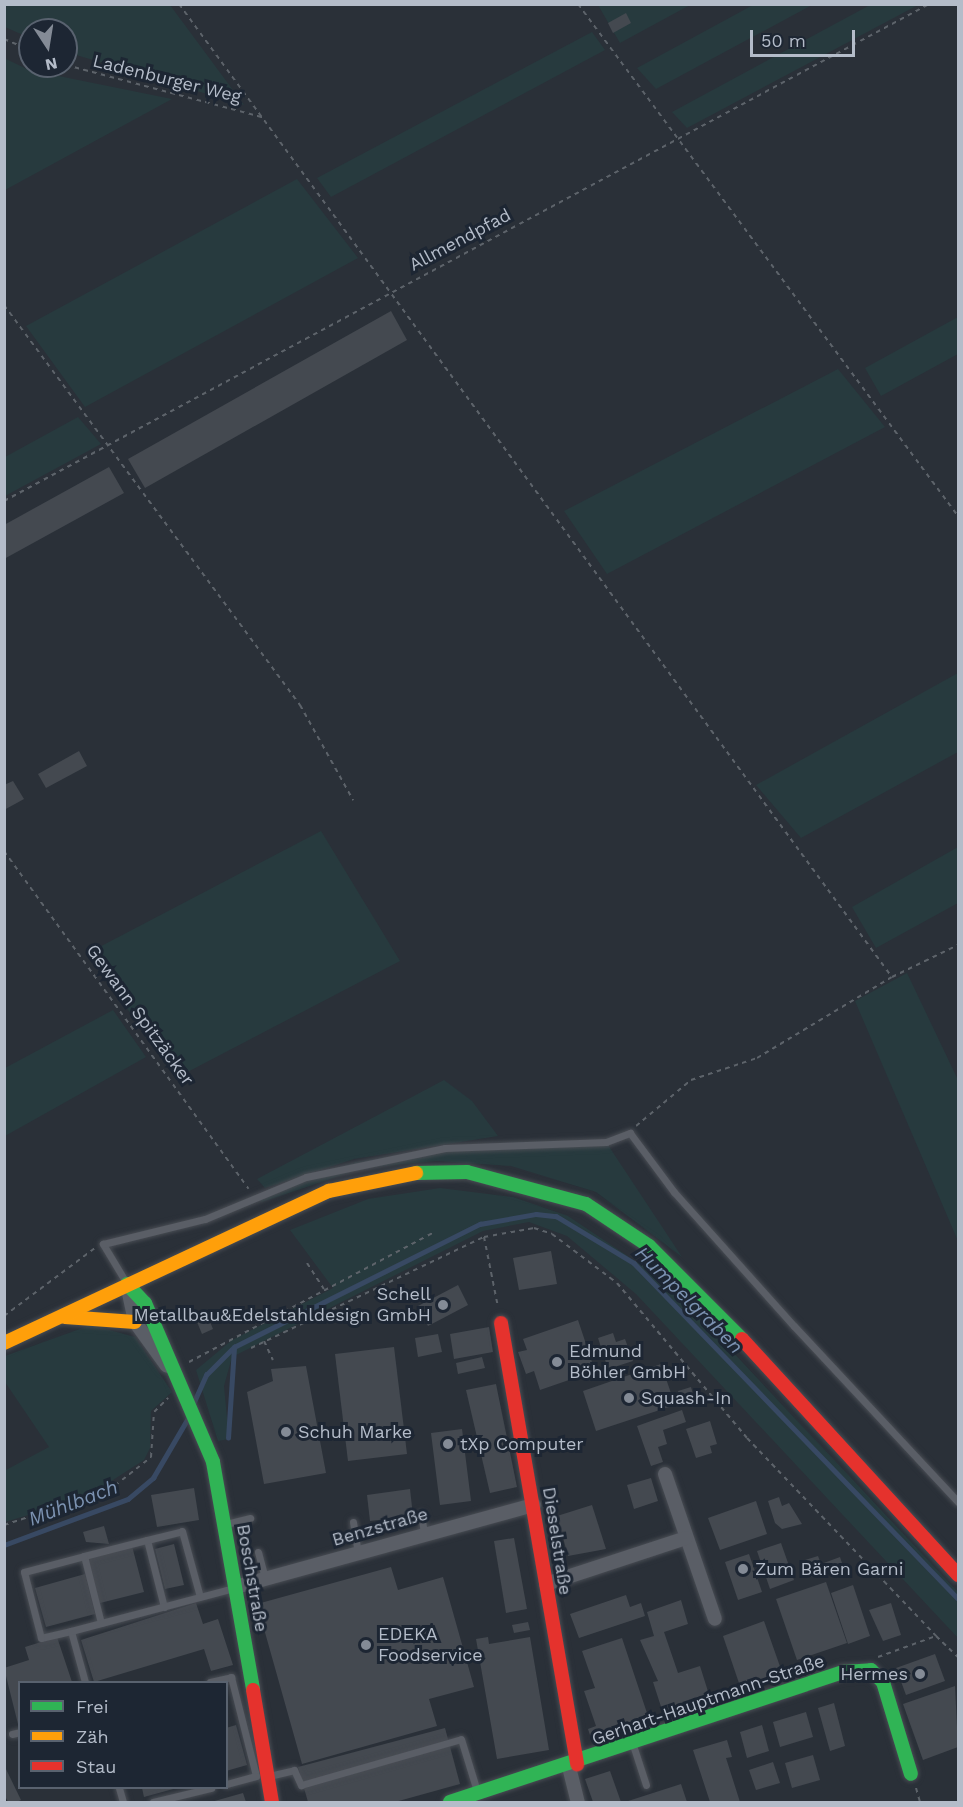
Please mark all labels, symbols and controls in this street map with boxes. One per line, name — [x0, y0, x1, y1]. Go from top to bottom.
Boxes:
north arrow — [18, 18, 78, 78]
scale bar — [753, 18, 858, 56]
text: 50 m — [761, 30, 806, 51]
street label: Ladenburger Weg — [90, 50, 244, 108]
text: N — [44, 54, 59, 75]
street label: Allmendpfad — [405, 204, 515, 276]
street label: Gewann Spitzäcker — [82, 940, 198, 1090]
water label: Humpelgraben — [630, 1241, 748, 1359]
place label: Schell Metallbau&Edelstahldesign GmbH — [134, 1284, 431, 1326]
marker: Schell Metallbau&Edelstahldesign GmbH — [436, 1298, 450, 1312]
place label: Edmund Böhler GmbH — [569, 1341, 687, 1384]
marker: Edmund Böhler GmbH — [550, 1355, 564, 1369]
place label: Squash-In — [641, 1387, 731, 1409]
marker: Squash-In — [622, 1391, 636, 1405]
place label: Schuh Marke — [298, 1421, 412, 1443]
marker: Schuh Marke — [279, 1425, 293, 1439]
place label: tXp Computer — [460, 1433, 584, 1455]
marker: tXp Computer — [441, 1437, 455, 1451]
water label: Mühlbach — [25, 1475, 121, 1531]
street label: Dieselstraße — [538, 1485, 576, 1597]
street label: Benzstraße — [330, 1503, 430, 1551]
street label: Boschstraße — [232, 1522, 272, 1634]
place label: Zum Bären Garni — [755, 1558, 904, 1580]
marker: Zum Bären Garni — [736, 1562, 750, 1576]
place label: EDEKA Foodservice — [378, 1624, 483, 1666]
marker: EDEKA Foodservice — [359, 1638, 373, 1652]
street label: Gerhart-Hauptmann-Straße — [589, 1650, 827, 1750]
place label: Hermes — [840, 1663, 908, 1685]
marker: Hermes — [913, 1667, 927, 1681]
legend — [18, 1681, 228, 1789]
text: Frei — [76, 1696, 108, 1717]
text: Zäh — [76, 1726, 109, 1747]
text: Stau — [76, 1756, 116, 1777]

